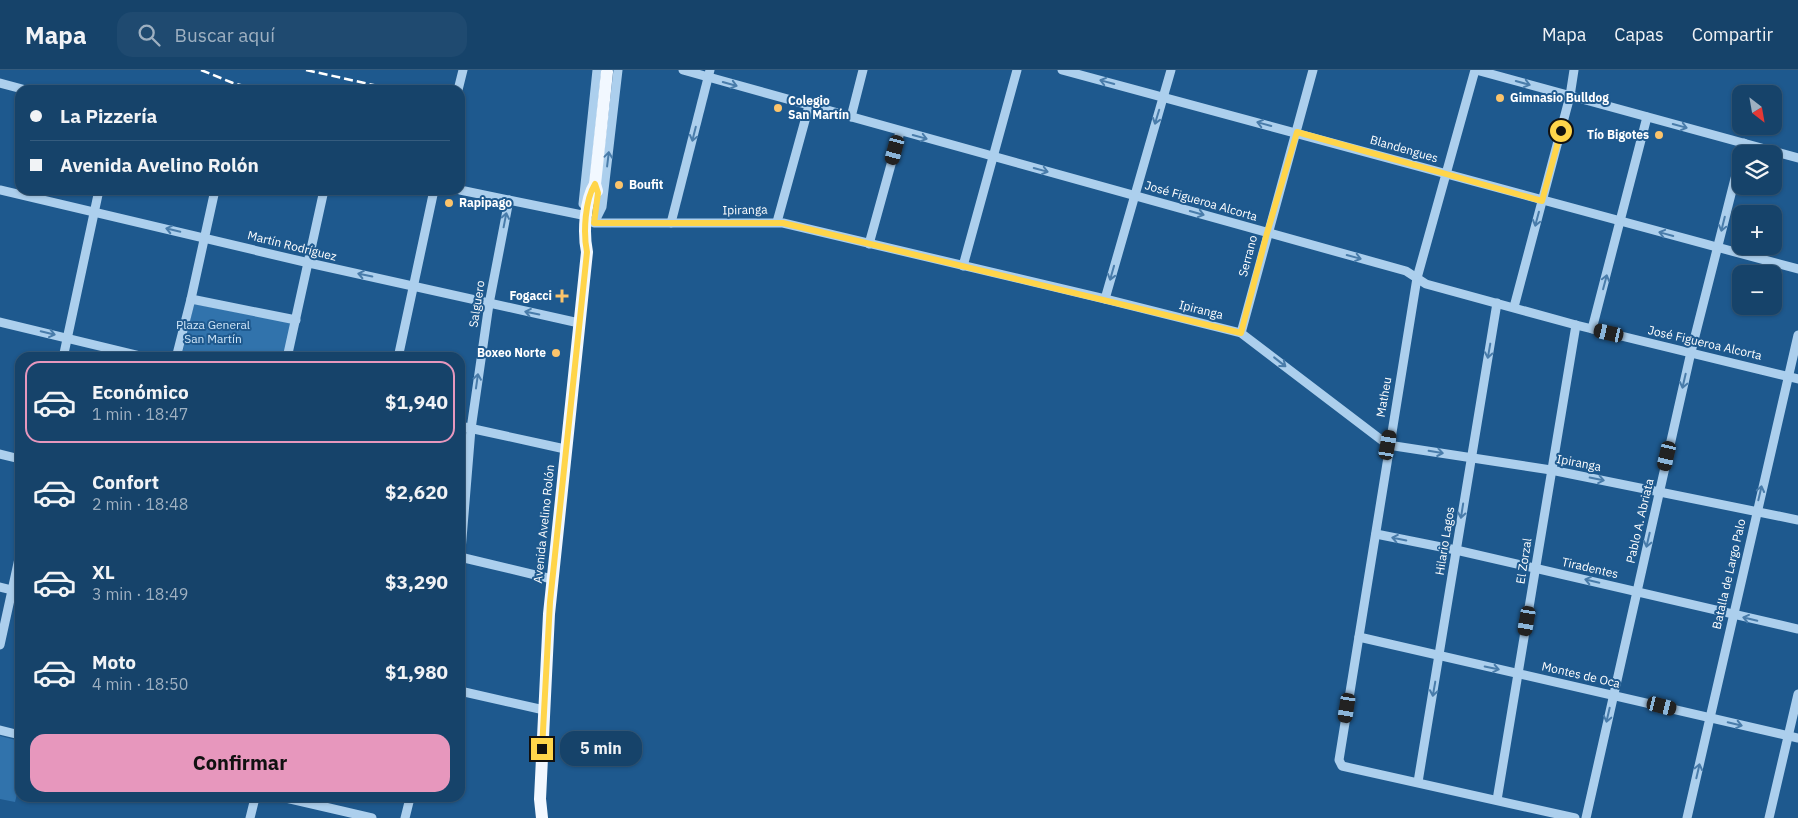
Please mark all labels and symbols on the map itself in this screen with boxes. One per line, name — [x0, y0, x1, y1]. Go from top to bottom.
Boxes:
one-way arrow — [1099, 77, 1115, 86]
one-way arrow — [721, 79, 737, 89]
one-way arrow — [1514, 79, 1530, 89]
north arrow — [1732, 85, 1782, 135]
place label: Gimnasio Bulldog — [1510, 90, 1609, 105]
marker: Gimnasio Bulldog — [1494, 92, 1506, 104]
place label: Colegio San Martín — [788, 93, 849, 122]
marker: Colegio San Martín — [772, 102, 784, 114]
one-way arrow — [1152, 108, 1162, 124]
one-way arrow — [1257, 119, 1273, 128]
route start — [1550, 120, 1572, 142]
one-way arrow — [1671, 121, 1687, 131]
one-way arrow — [689, 126, 698, 142]
place label: Tío Bigotes — [1587, 127, 1649, 142]
marker: Tío Bigotes — [1653, 129, 1665, 141]
street label: Blandengues — [1368, 132, 1440, 165]
one-way arrow — [912, 133, 928, 142]
car — [883, 134, 906, 166]
one-way arrow — [603, 151, 613, 167]
one-way arrow — [1032, 166, 1048, 175]
place label: Boufit — [629, 177, 664, 192]
street label: José Figueroa Alcorta — [1143, 177, 1260, 224]
marker: Boufit — [613, 179, 625, 191]
place label: Rapipago — [459, 195, 512, 210]
marker: Rapipago — [443, 197, 455, 209]
street label: Ipiranga — [722, 202, 768, 217]
one-way arrow — [1189, 209, 1205, 219]
one-way arrow — [1532, 211, 1542, 227]
one-way arrow — [500, 213, 510, 229]
one-way arrow — [1718, 215, 1727, 231]
one-way arrow — [166, 225, 182, 234]
street label: Martín Rodríguez — [246, 227, 339, 264]
one-way arrow — [1659, 229, 1675, 239]
street label: Serrano — [1235, 233, 1260, 278]
one-way arrow — [1346, 252, 1362, 262]
one-way arrow — [1107, 265, 1117, 281]
one-way arrow — [358, 270, 374, 280]
one-way arrow — [1601, 275, 1610, 291]
street label: Salguero — [465, 279, 488, 329]
place label: Fogacci — [509, 288, 552, 303]
marker: Fogacci — [556, 290, 568, 302]
street label: Ipiranga — [1177, 297, 1225, 322]
one-way arrow — [524, 308, 540, 317]
park label: Plaza General San Martín — [176, 317, 250, 346]
car — [1592, 322, 1625, 344]
street label: José Figueroa Alcorta — [1647, 322, 1764, 363]
one-way arrow — [39, 329, 55, 338]
one-way arrow — [1483, 343, 1493, 359]
place label: Boxeo Norte — [477, 345, 546, 360]
marker: Boxeo Norte — [550, 347, 562, 359]
one-way arrow — [1273, 356, 1286, 367]
one-way arrow — [473, 373, 483, 389]
one-way arrow — [1679, 373, 1688, 389]
street label: Matheu — [1373, 376, 1394, 418]
car — [1378, 429, 1397, 461]
car — [1656, 440, 1677, 472]
one-way arrow — [1428, 447, 1444, 457]
street label: Ipiranga — [1556, 451, 1603, 474]
street label: Avenida Avelino Rolón — [530, 464, 557, 584]
one-way arrow — [1588, 475, 1604, 484]
street label: Pablo A. Abriata — [1622, 477, 1657, 565]
one-way arrow — [1756, 485, 1766, 501]
one-way arrow — [1457, 503, 1467, 519]
street label: Hilario Lagos — [1432, 505, 1457, 576]
street label: Batalla de Largo Palo — [1709, 517, 1749, 631]
one-way arrow — [1643, 531, 1652, 547]
one-way arrow — [1392, 534, 1408, 543]
street label: El Zorzal — [1512, 537, 1535, 585]
street label: Tiradentes — [1560, 554, 1620, 581]
one-way arrow — [1585, 576, 1601, 585]
car — [1517, 605, 1536, 637]
one-way arrow — [1743, 614, 1759, 623]
street label: Montes de Oca — [1540, 658, 1622, 691]
one-way arrow — [1483, 664, 1499, 673]
one-way arrow — [1428, 681, 1438, 697]
car — [1337, 692, 1356, 724]
car — [1645, 695, 1678, 717]
one-way arrow — [1603, 707, 1612, 723]
one-way arrow — [1727, 720, 1743, 729]
callout: 5 min — [560, 732, 642, 766]
route end — [531, 738, 553, 760]
one-way arrow — [1694, 763, 1703, 779]

